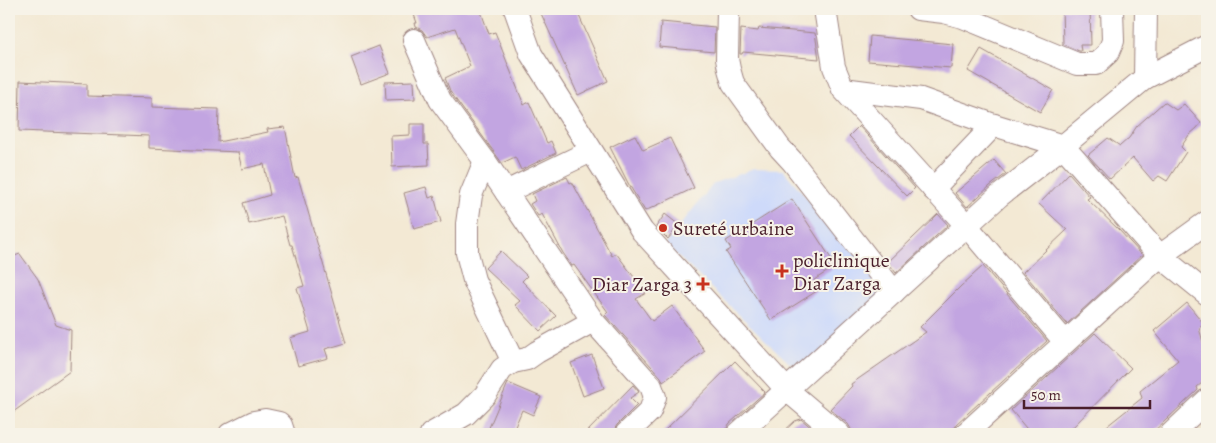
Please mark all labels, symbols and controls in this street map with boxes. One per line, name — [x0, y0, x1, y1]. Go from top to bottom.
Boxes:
place label: Sureté urbaine — [673, 215, 794, 242]
marker: Sureté urbaine — [657, 222, 669, 234]
place label: policlinique Diar Zarga — [793, 247, 890, 297]
marker: policlinique Diar Zarga — [775, 264, 789, 278]
place label: Diar Zarga 3 — [592, 271, 692, 298]
marker: Diar Zarga 3 — [696, 277, 710, 291]
scale bar — [1024, 378, 1150, 410]
text: 50 m — [1031, 385, 1061, 405]

